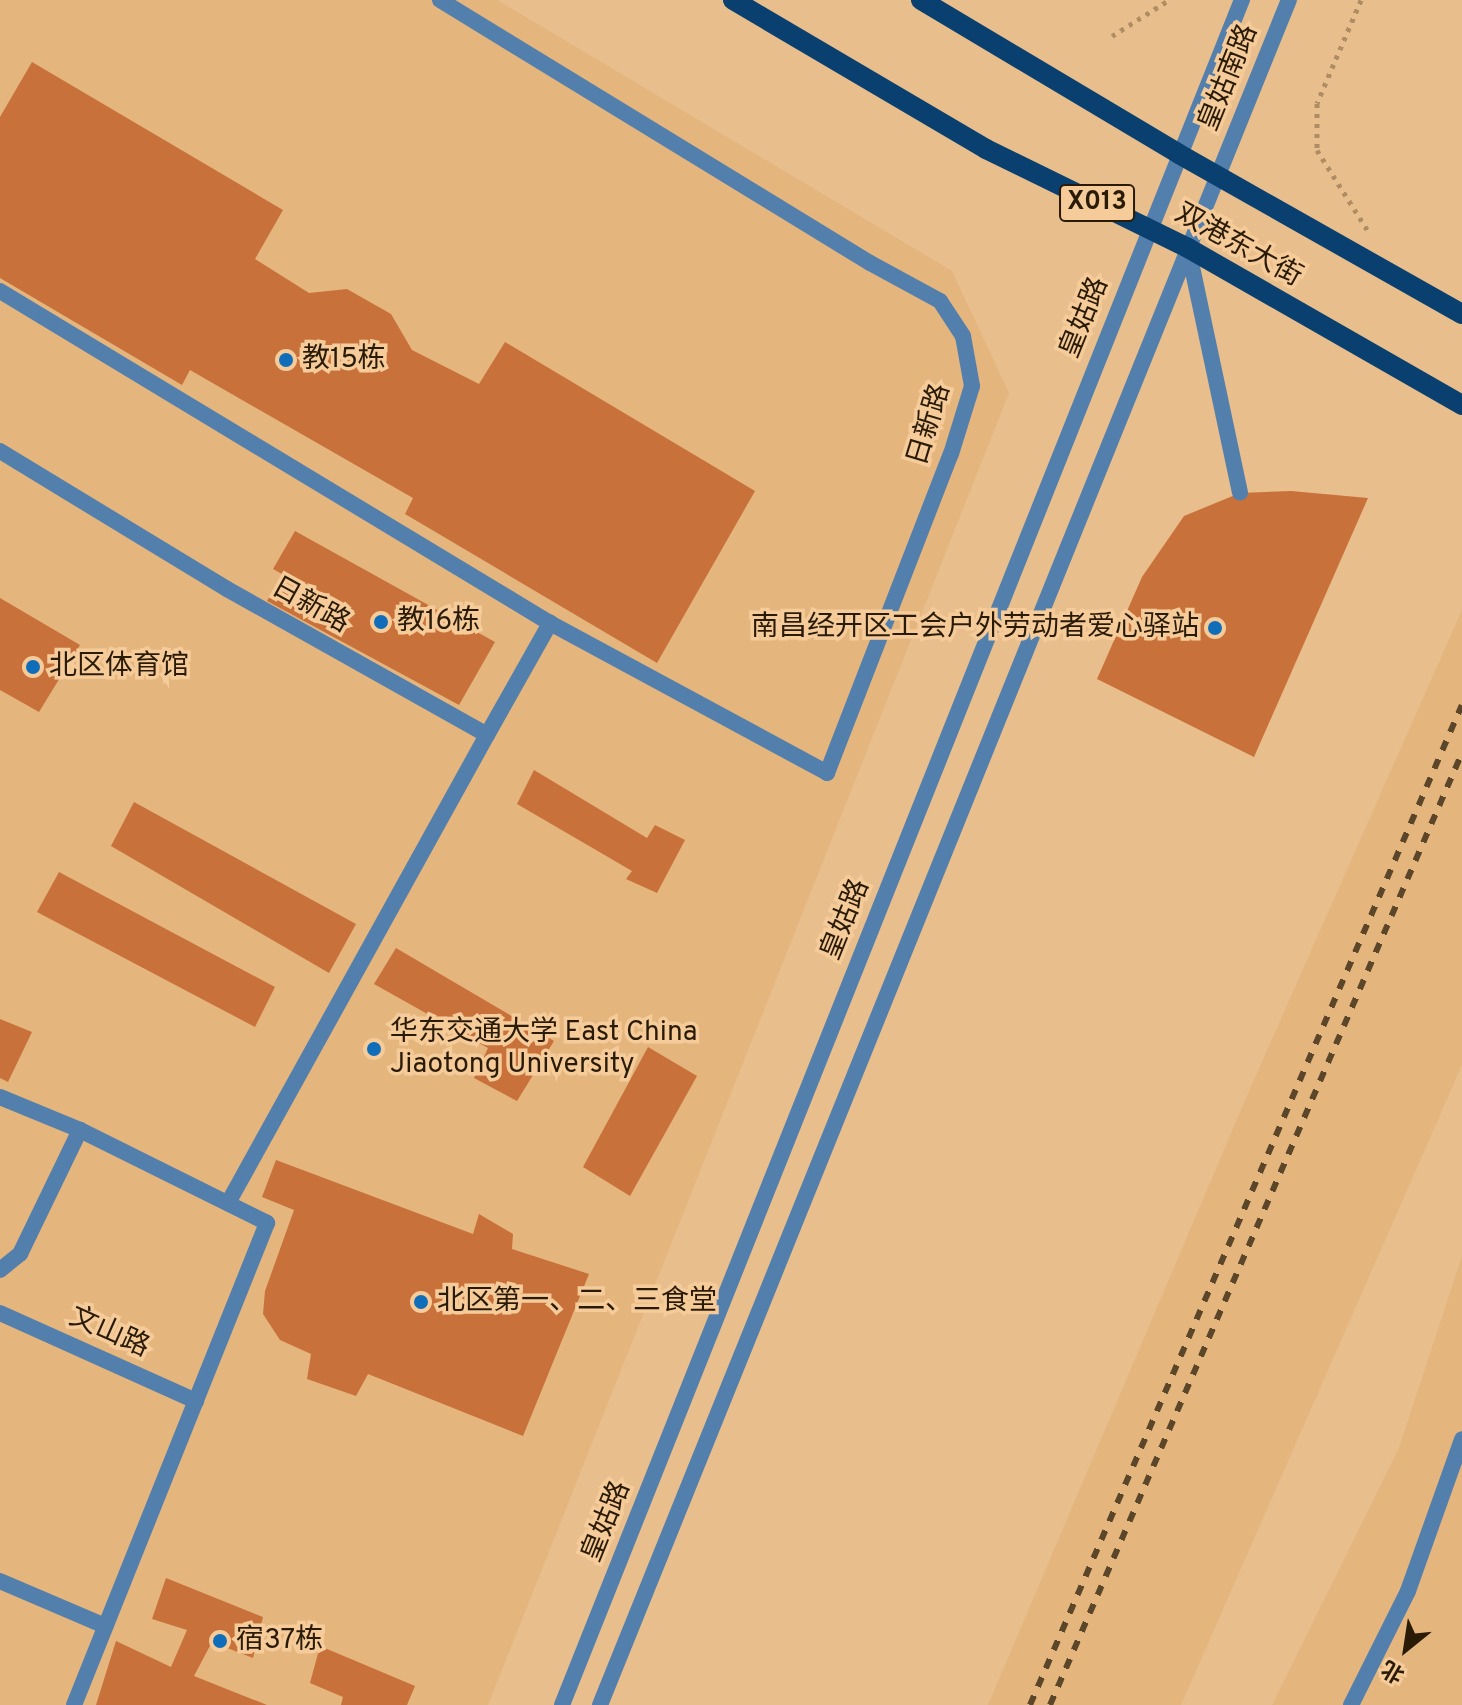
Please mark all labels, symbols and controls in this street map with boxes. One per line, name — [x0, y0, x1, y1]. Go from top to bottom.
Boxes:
street label: 皇姑南路 — [1192, 20, 1266, 136]
road number: X013 — [1059, 181, 1135, 225]
street label: 双港东大街 — [1169, 197, 1307, 295]
street label: 皇姑路 — [1054, 273, 1116, 363]
place label: 教15栋 — [302, 343, 386, 377]
marker: 教15栋 — [277, 351, 295, 369]
street label: 日新路 — [902, 380, 958, 470]
street label: 日新路 — [265, 571, 355, 641]
place label: 教16栋 — [397, 605, 480, 639]
place label: 南昌经开区工会户外劳动者爱心驿站 — [751, 611, 1199, 645]
marker: 教16栋 — [372, 613, 390, 631]
marker: 南昌经开区工会户外劳动者爱心驿站 — [1206, 619, 1224, 637]
place label: 北区体育馆 — [49, 650, 189, 684]
marker: 北区体育馆 — [24, 658, 42, 676]
street label: 皇姑路 — [815, 875, 877, 965]
place label: 华东交通大学 East China Jiaotong University — [390, 1016, 698, 1082]
marker: 华东交通大学 East China Jiaotong University — [365, 1040, 383, 1058]
place label: 北区第一、二、三食堂 — [437, 1285, 717, 1319]
marker: 北区第一、二、三食堂 — [412, 1293, 430, 1311]
street label: 文山路 — [64, 1301, 154, 1365]
street label: 皇姑路 — [576, 1477, 638, 1567]
north arrow — [1366, 1609, 1446, 1689]
place label: 宿37栋 — [236, 1624, 323, 1658]
marker: 宿37栋 — [211, 1632, 229, 1650]
text: 北 — [1377, 1653, 1410, 1687]

